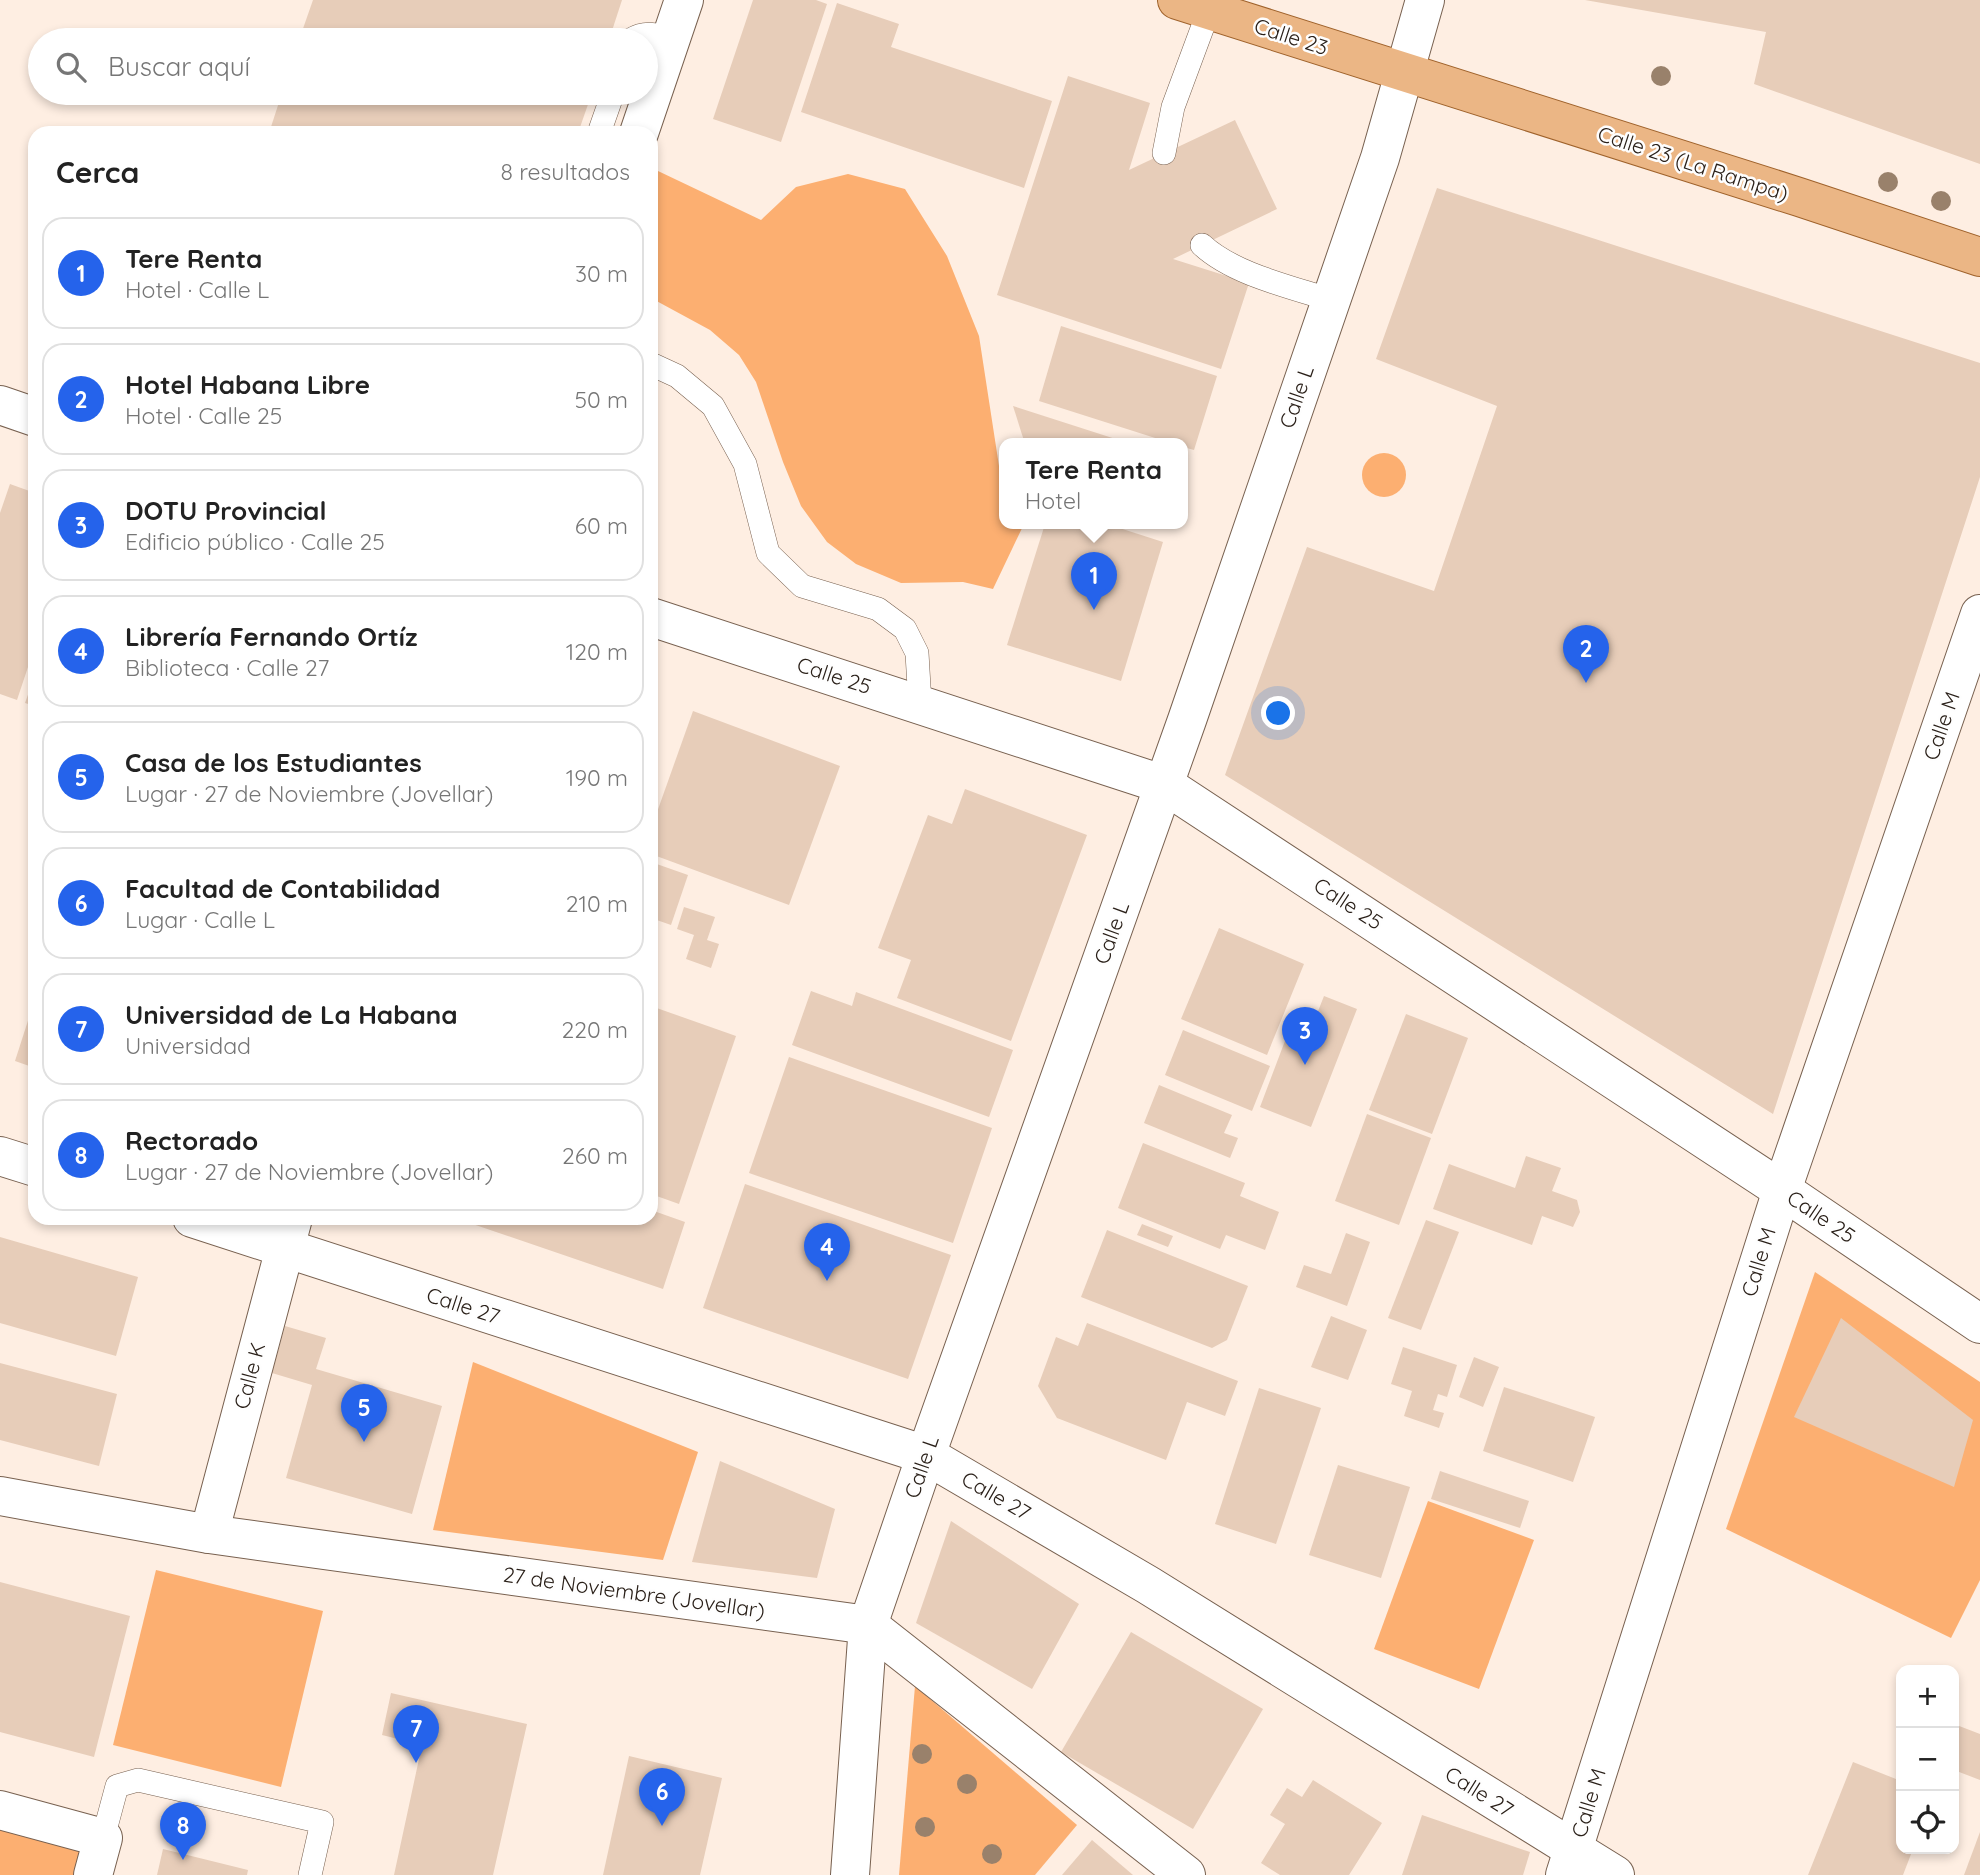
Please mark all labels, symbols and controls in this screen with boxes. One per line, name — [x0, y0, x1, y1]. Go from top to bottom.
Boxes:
street label: Calle 23 — [1251, 12, 1332, 60]
search box — [28, 28, 658, 105]
icon: search — [52, 48, 90, 86]
text: Buscar aquí — [108, 50, 250, 83]
street label: Calle 23 (La Rampa) — [1595, 120, 1792, 206]
text: Cerca — [56, 153, 139, 191]
text: 8 resultados — [501, 157, 630, 186]
text: Tere Renta — [125, 242, 262, 275]
text: 1 — [77, 259, 85, 288]
text: 30 m — [575, 259, 628, 288]
text: Hotel · Calle L — [125, 275, 269, 304]
street label: Calle L — [1273, 362, 1319, 431]
text: Hotel Habana Libre — [125, 368, 370, 401]
text: 2 — [74, 385, 88, 414]
text: 50 m — [575, 385, 628, 414]
text: Hotel · Calle 25 — [125, 401, 282, 430]
popup — [999, 438, 1188, 529]
text: Tere Renta — [1025, 453, 1162, 486]
text: Hotel — [1025, 486, 1081, 515]
text: DOTU Provincial — [125, 494, 326, 527]
text: 3 — [75, 511, 87, 540]
text: 60 m — [575, 511, 628, 540]
text: Edificio público · Calle 25 — [125, 527, 385, 556]
pin: 1 — [1071, 552, 1117, 610]
text: Librería Fernando Ortíz — [125, 620, 418, 653]
pin: 2 — [1563, 625, 1609, 683]
text: 4 — [74, 637, 88, 666]
text: 120 m — [566, 637, 628, 666]
street label: Calle 25 — [794, 651, 875, 699]
text: Biblioteca · Calle 27 — [125, 653, 329, 682]
street label: Calle M — [1917, 688, 1965, 763]
your location — [1261, 696, 1295, 730]
text: Casa de los Estudiantes — [125, 746, 422, 779]
text: 5 — [74, 763, 88, 792]
text: 190 m — [566, 763, 628, 792]
text: Lugar · 27 de Noviembre (Jovellar) — [125, 779, 493, 808]
street label: Calle 25 — [1309, 871, 1388, 935]
text: Facultad de Contabilidad — [125, 872, 440, 905]
text: 6 — [75, 889, 87, 918]
text: 210 m — [566, 889, 628, 918]
street label: Calle L — [1088, 898, 1134, 967]
text: Lugar · Calle L — [125, 905, 275, 934]
text: Universidad de La Habana — [125, 998, 458, 1031]
pin: 3 — [1282, 1007, 1328, 1065]
text: 7 — [75, 1015, 87, 1044]
text: 220 m — [562, 1015, 628, 1044]
text: Universidad — [125, 1031, 251, 1060]
text: Rectorado — [125, 1124, 258, 1157]
text: 8 — [75, 1141, 87, 1170]
text: 260 m — [562, 1141, 628, 1170]
text: Lugar · 27 de Noviembre (Jovellar) — [125, 1157, 493, 1186]
street label: Calle 25 — [1783, 1184, 1861, 1248]
pin: 4 — [804, 1223, 850, 1281]
street label: Calle M — [1735, 1224, 1781, 1299]
street label: Calle 27 — [423, 1281, 503, 1329]
street label: Calle K — [228, 1340, 270, 1412]
pin: 5 — [341, 1384, 387, 1442]
street label: Calle L — [898, 1432, 944, 1501]
street label: Calle 27 — [957, 1465, 1036, 1525]
street label: 27 de Noviembre (Jovellar) — [502, 1561, 767, 1623]
map controls — [1896, 1665, 1959, 1854]
button: + — [1896, 1665, 1959, 1728]
pin: 7 — [393, 1705, 439, 1763]
button: − — [1896, 1728, 1959, 1791]
street label: Calle 27 — [1441, 1760, 1519, 1822]
street label: Calle M — [1565, 1765, 1611, 1840]
pin: 6 — [639, 1768, 685, 1826]
button: locate — [1896, 1791, 1959, 1854]
pin: 8 — [160, 1802, 206, 1860]

